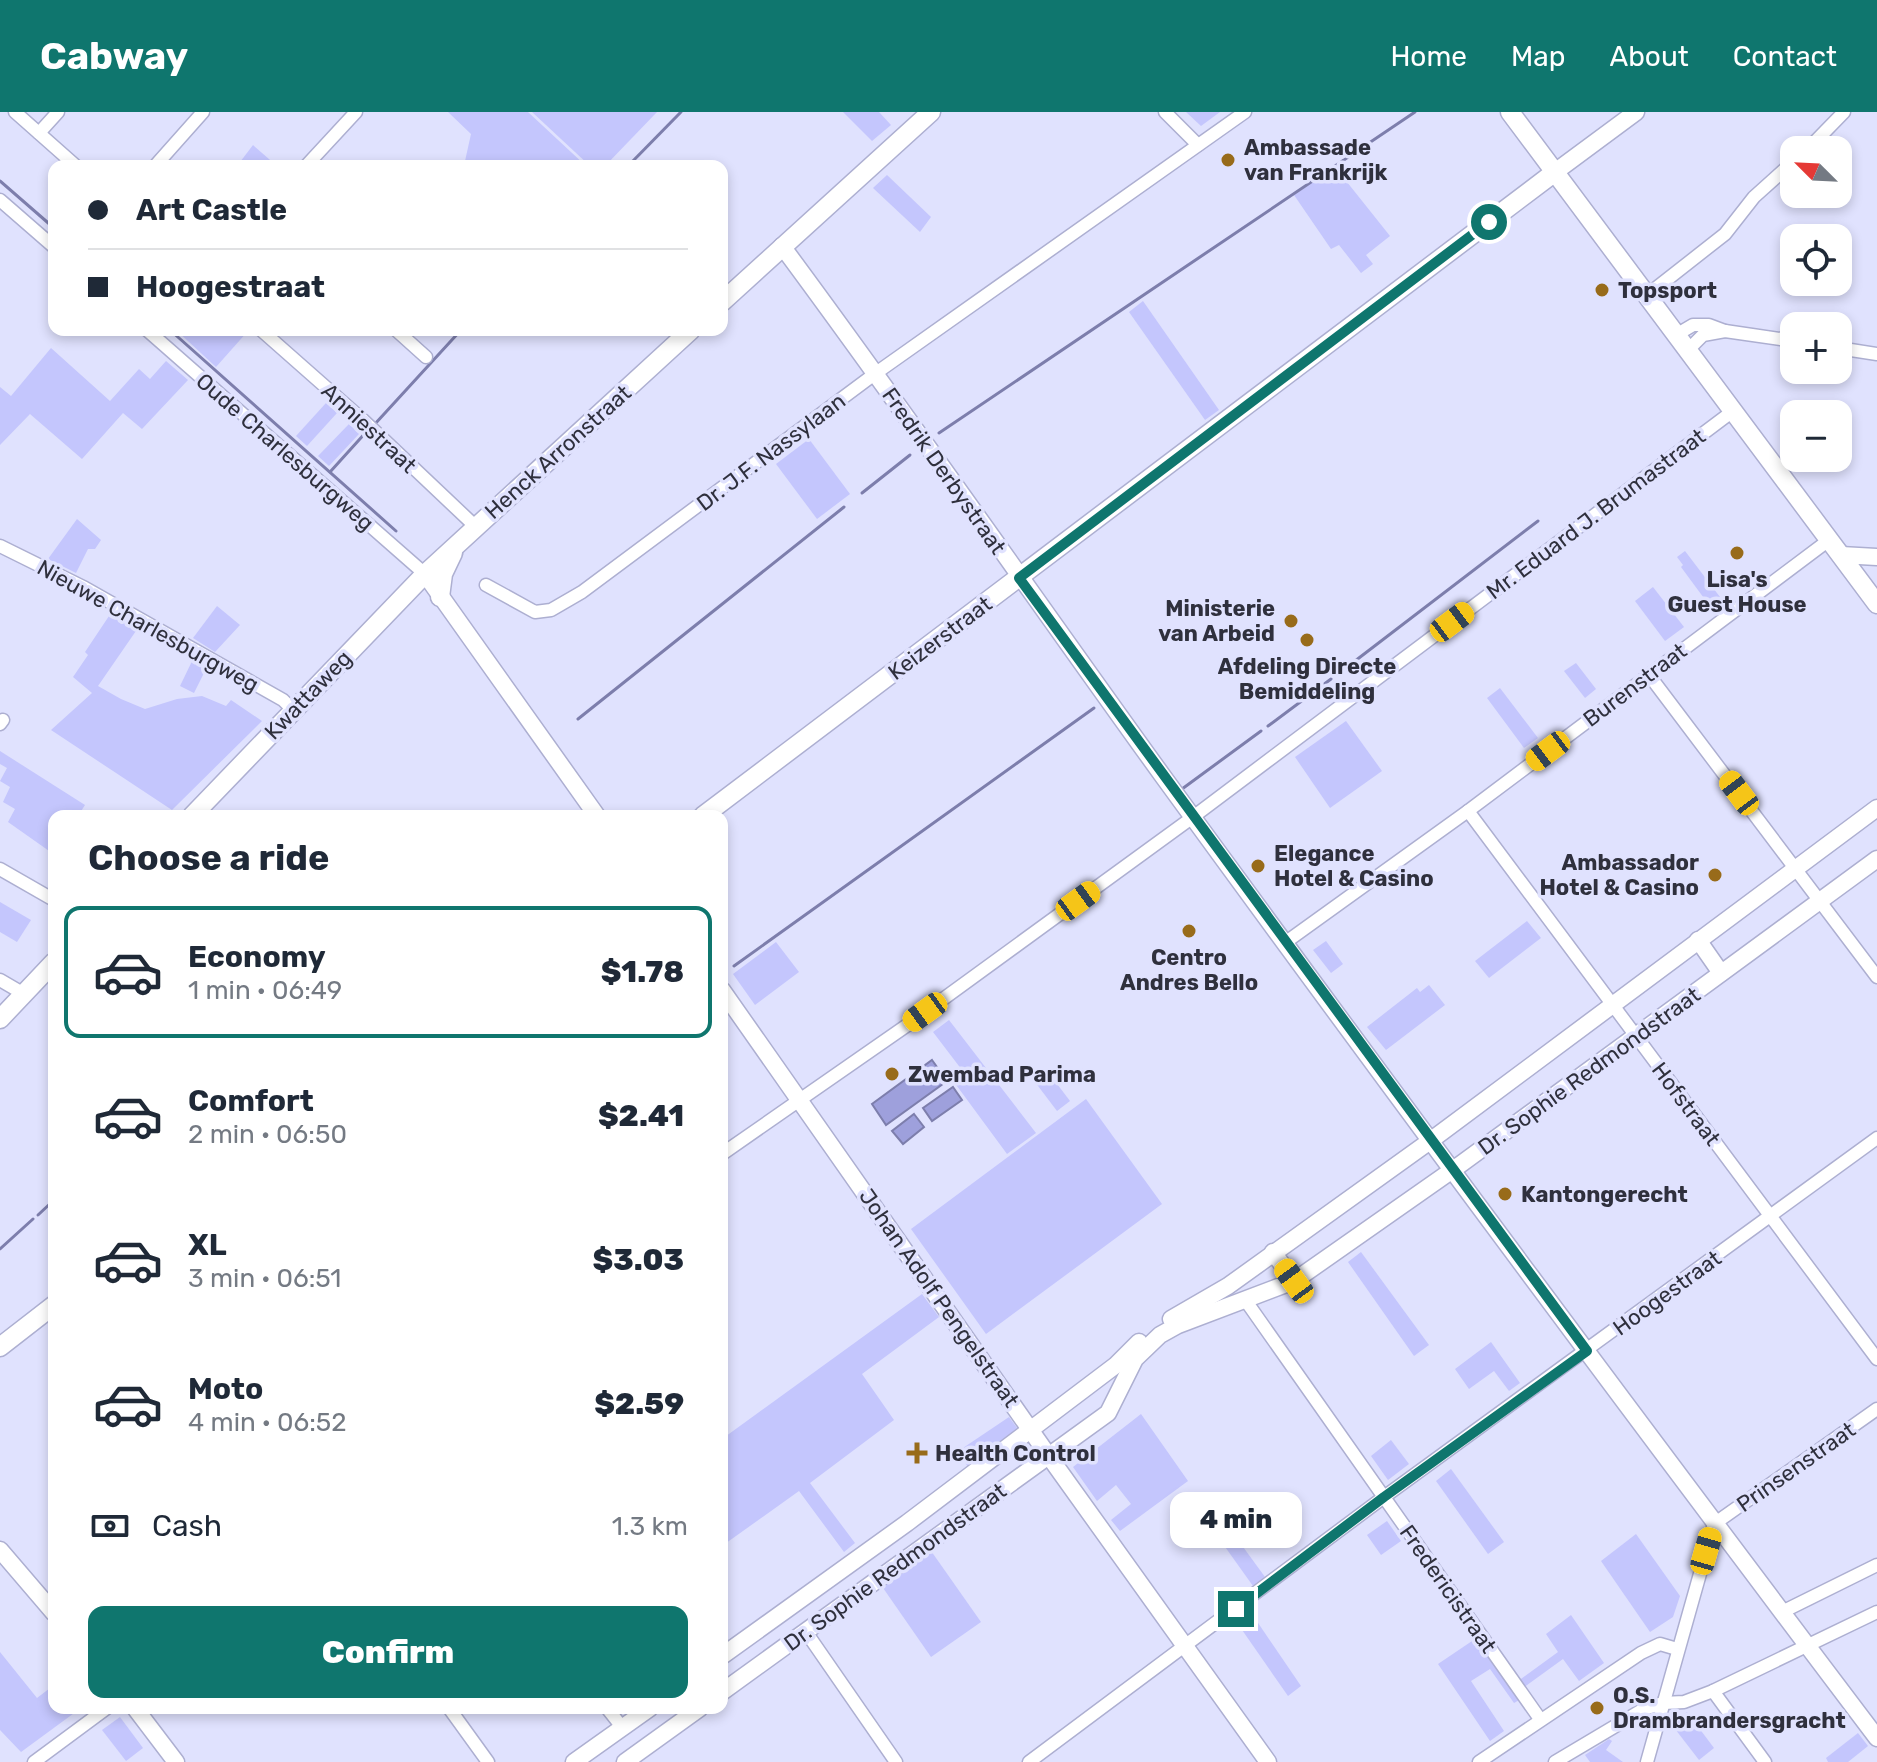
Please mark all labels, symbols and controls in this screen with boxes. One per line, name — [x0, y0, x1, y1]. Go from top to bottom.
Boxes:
text: Cabway — [40, 33, 188, 79]
text: Home — [1390, 40, 1467, 73]
text: Map — [1511, 40, 1565, 73]
text: About — [1609, 40, 1689, 73]
text: Contact — [1733, 40, 1837, 73]
place label: Ambassade van Frankrijk — [1244, 134, 1388, 186]
north arrow — [1780, 136, 1852, 208]
map controls — [1780, 136, 1852, 472]
marker: Ambassade van Frankrijk — [1219, 151, 1237, 169]
text: Art Castle — [136, 192, 287, 228]
route start — [1471, 204, 1507, 240]
button: locate — [1780, 224, 1852, 296]
text: Hoogestraat — [136, 269, 325, 305]
place label: Topsport — [1618, 277, 1717, 304]
marker: Topsport — [1593, 281, 1611, 299]
button: + — [1780, 312, 1852, 384]
street label: Oude Charlesburgweg — [191, 367, 379, 537]
street label: Anniestraat — [316, 377, 422, 479]
street label: Henck Arronstraat — [479, 379, 637, 525]
street label: Fredrik Derbystraat — [876, 382, 1012, 560]
street label: Dr. J.F. Nassylaan — [691, 387, 851, 517]
button: − — [1780, 400, 1852, 472]
street label: Mr. Eduard J. Brumastraat — [1481, 423, 1711, 605]
marker: Lisa's Guest House — [1728, 544, 1746, 562]
street label: Nieuwe Charlesburgweg — [33, 554, 263, 698]
place label: Lisa's Guest House — [1667, 566, 1807, 618]
street label: Keizerstraat — [883, 590, 997, 686]
place label: Ministerie van Arbeid — [1158, 595, 1275, 647]
car — [1426, 598, 1478, 646]
marker: Ministerie van Arbeid — [1282, 612, 1300, 630]
marker: Afdeling Directe Bemiddeling — [1298, 631, 1316, 649]
street label: Burenstraat — [1578, 637, 1692, 733]
street label: Kwattaweg — [259, 645, 357, 745]
place label: Afdeling Directe Bemiddeling — [1218, 653, 1396, 705]
car — [1522, 727, 1574, 775]
car — [1715, 767, 1763, 819]
text: Choose a ride — [88, 836, 329, 879]
place label: Elegance Hotel & Casino — [1274, 840, 1434, 892]
place label: Ambassador Hotel & Casino — [1539, 849, 1699, 901]
marker: Elegance Hotel & Casino — [1249, 857, 1267, 875]
marker: Ambassador Hotel & Casino — [1706, 866, 1724, 884]
car — [1052, 877, 1104, 925]
marker: Centro Andres Bello — [1180, 922, 1198, 940]
icon: car — [92, 936, 164, 1008]
text: Economy — [188, 939, 326, 975]
place label: Centro Andres Bello — [1120, 944, 1258, 996]
text: $1.78 — [601, 954, 684, 990]
text: 1 min · 06:49 — [188, 975, 342, 1006]
street label: Dr. Sophie Redmondstraat — [1473, 981, 1706, 1161]
car — [899, 988, 951, 1036]
street label: Hofstraat — [1646, 1057, 1726, 1151]
place label: Zwembad Parima — [908, 1061, 1096, 1088]
marker: Zwembad Parima — [883, 1065, 901, 1083]
icon: car — [92, 1080, 164, 1152]
text: Comfort — [188, 1083, 314, 1119]
text: $2.41 — [598, 1098, 684, 1134]
text: 2 min · 06:50 — [188, 1119, 347, 1150]
place label: Kantongerecht — [1521, 1181, 1688, 1208]
street label: Johan Adolf Pengelstraat — [853, 1184, 1025, 1413]
marker: Kantongerecht — [1496, 1185, 1514, 1203]
icon: car — [92, 1224, 164, 1296]
text: XL — [188, 1227, 227, 1263]
text: $3.03 — [592, 1242, 684, 1278]
street label: Hoogestraat — [1608, 1244, 1727, 1341]
car — [1270, 1255, 1318, 1307]
text: 3 min · 06:51 — [188, 1263, 342, 1294]
icon: car — [92, 1368, 164, 1440]
text: Moto — [188, 1371, 263, 1407]
text: $2.59 — [594, 1386, 684, 1422]
text: 4 min · 06:52 — [188, 1407, 347, 1438]
street label: Prinsenstraat — [1731, 1416, 1861, 1518]
place label: Health Control — [935, 1440, 1096, 1467]
marker: Health Control — [906, 1442, 928, 1464]
street label: Dr. Sophie Redmondstraat — [779, 1477, 1012, 1657]
callout: 4 min — [1170, 1493, 1302, 1549]
icon: cash — [88, 1504, 132, 1548]
text: 4 min — [1200, 1504, 1272, 1535]
text: Cash — [152, 1508, 222, 1544]
text: 1.3 km — [612, 1511, 688, 1542]
street label: Fredericistraat — [1394, 1520, 1502, 1659]
car — [1688, 1525, 1724, 1577]
route end — [1218, 1591, 1254, 1627]
button: Confirm — [88, 1606, 688, 1698]
place label: O.S. Drambrandersgracht — [1613, 1682, 1846, 1734]
marker: O.S. Drambrandersgracht — [1588, 1699, 1606, 1717]

